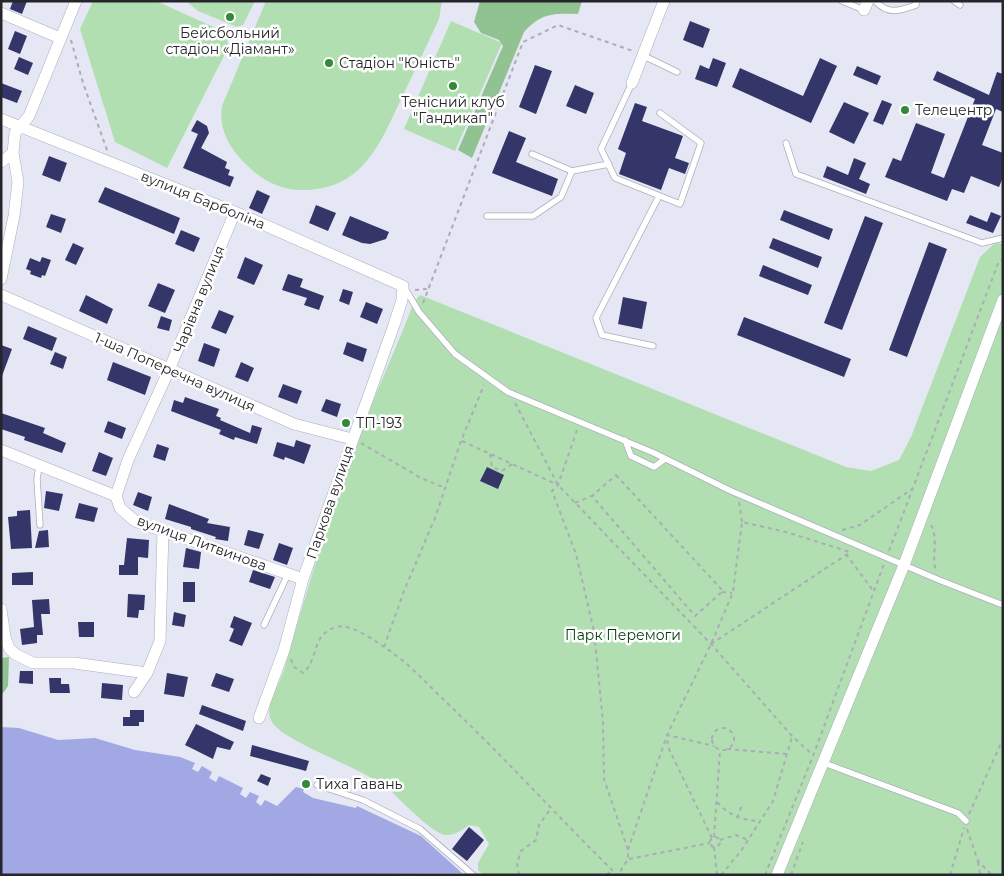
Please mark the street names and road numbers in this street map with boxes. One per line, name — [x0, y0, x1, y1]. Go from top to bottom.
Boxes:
street label: вулиця Барболіна — [138, 167, 268, 233]
street label: Чарівна вулиця — [169, 243, 229, 355]
street label: 1-ша Поперечна вулиця — [92, 328, 258, 416]
street label: Паркова вулиця — [302, 443, 358, 561]
street label: вулиця Литвинова — [135, 511, 269, 575]

